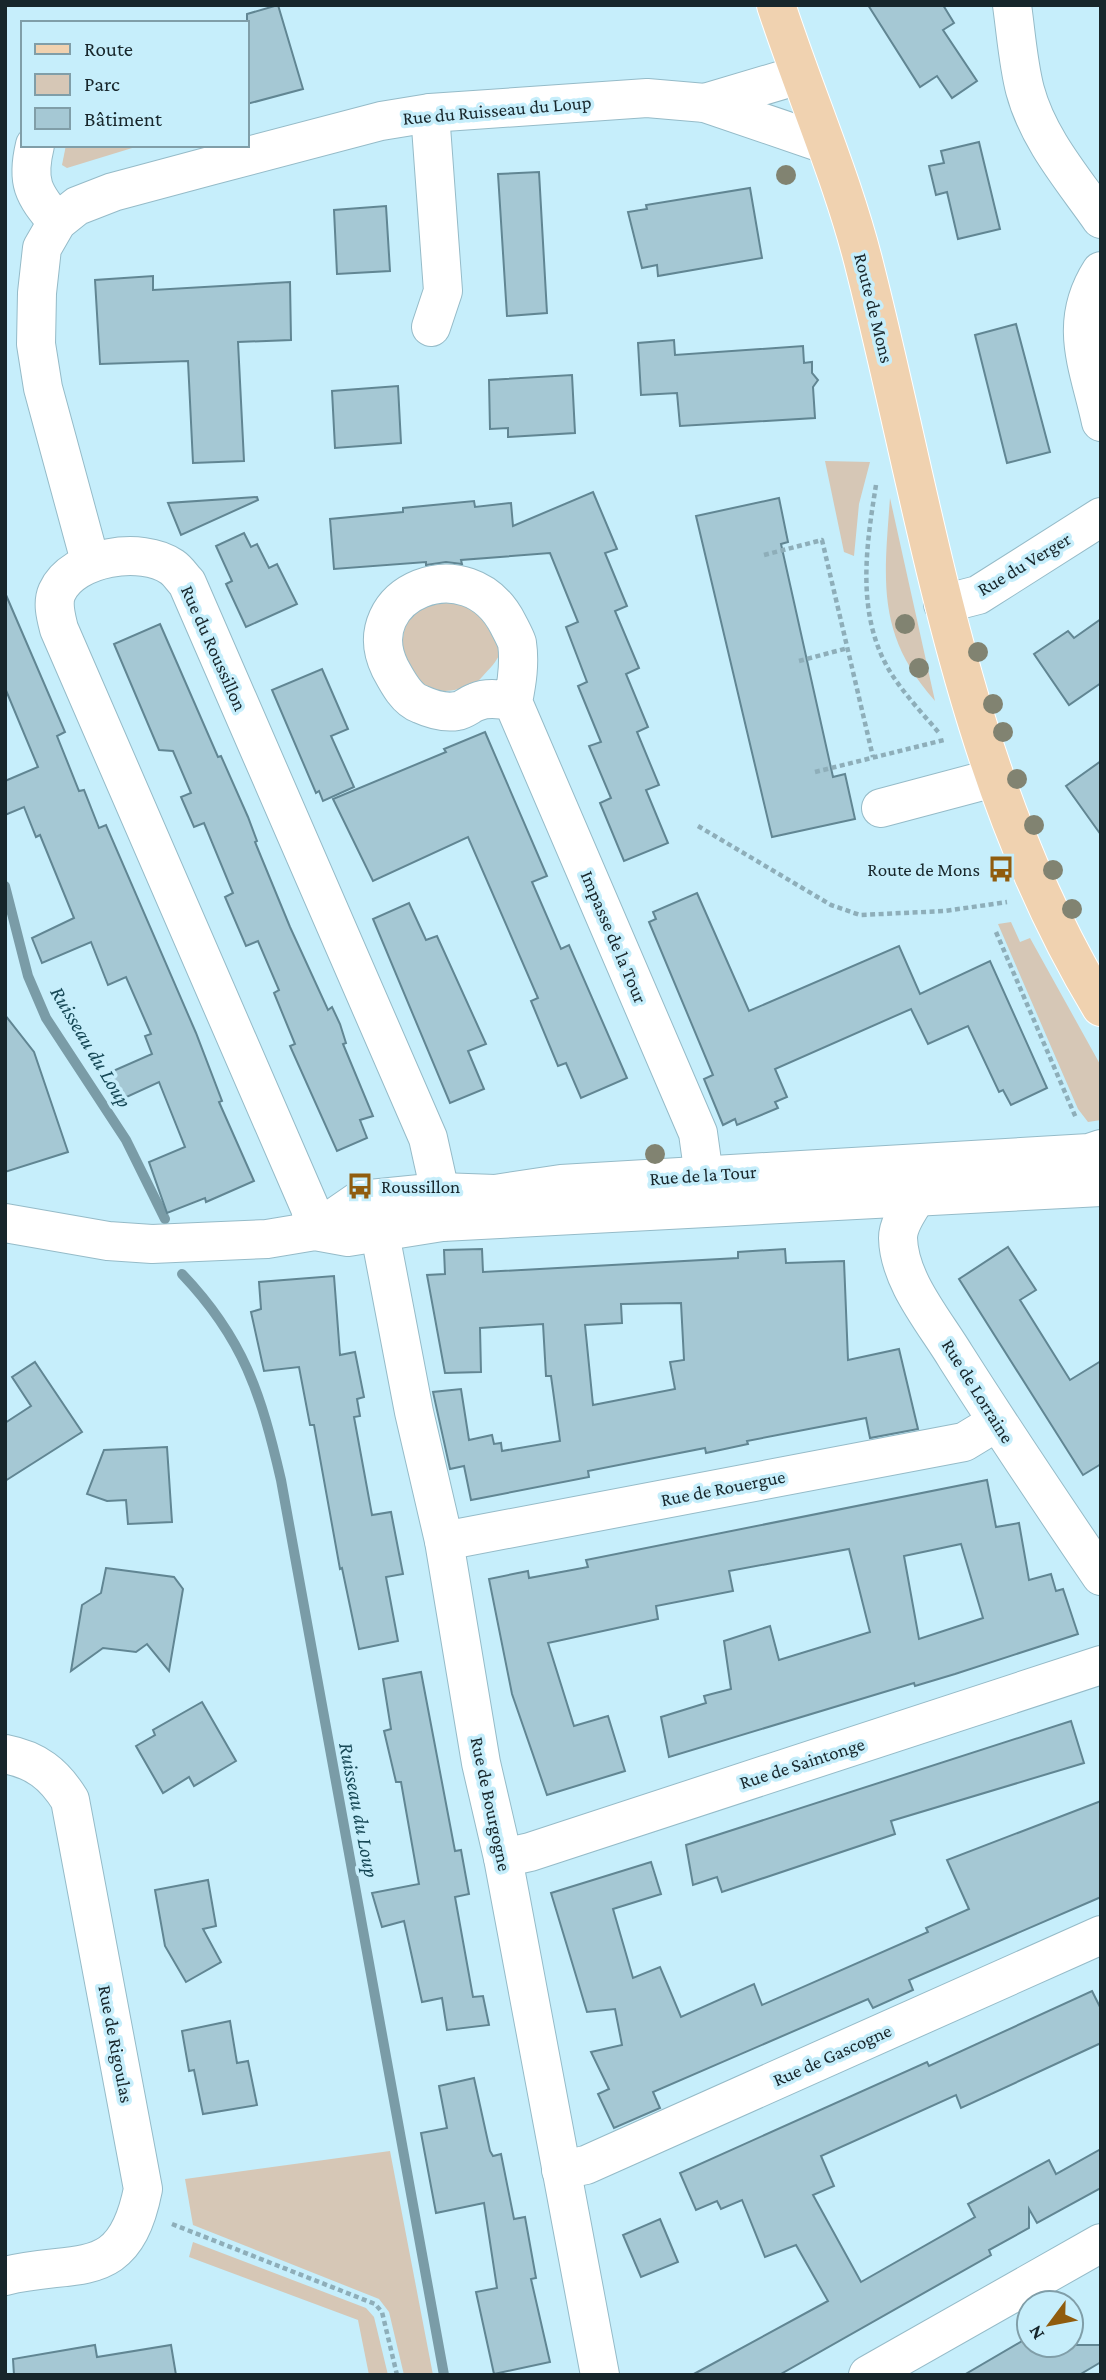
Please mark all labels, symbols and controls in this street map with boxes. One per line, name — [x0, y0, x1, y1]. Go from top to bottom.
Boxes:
legend — [21, 21, 248, 147]
text: Route — [84, 37, 133, 61]
text: Parc — [84, 72, 120, 96]
street label: Rue du Ruisseau du Loup — [402, 91, 592, 129]
text: Bâtiment — [84, 107, 163, 131]
street label: Route de Mons — [850, 251, 898, 365]
street label: Rue du Verger — [974, 528, 1075, 600]
street label: Rue du Roussillon — [177, 582, 251, 714]
bus stop icon: Route de Mons — [986, 854, 1016, 884]
place label: Route de Mons — [867, 859, 980, 880]
street label: Impasse de la Tour — [577, 868, 651, 1007]
water label: Ruisseau du Loup — [45, 982, 137, 1112]
street label: Rue de la Tour — [649, 1161, 758, 1189]
bus stop icon: Roussillon — [345, 1171, 375, 1201]
place label: Roussillon — [381, 1176, 460, 1197]
street label: Rue de Lorraine — [938, 1335, 1018, 1447]
street label: Rue de Rouergue — [659, 1466, 787, 1510]
street label: Rue de Saintonge — [737, 1733, 867, 1793]
street label: Rue de Bourgogne — [467, 1735, 515, 1873]
water label: Ruisseau du Loup — [334, 1740, 384, 1880]
street label: Rue de Rigoulas — [94, 1983, 138, 2105]
street label: Rue de Gascogne — [770, 2019, 894, 2091]
north arrow — [1015, 2289, 1085, 2359]
text: N — [1024, 2322, 1048, 2344]

